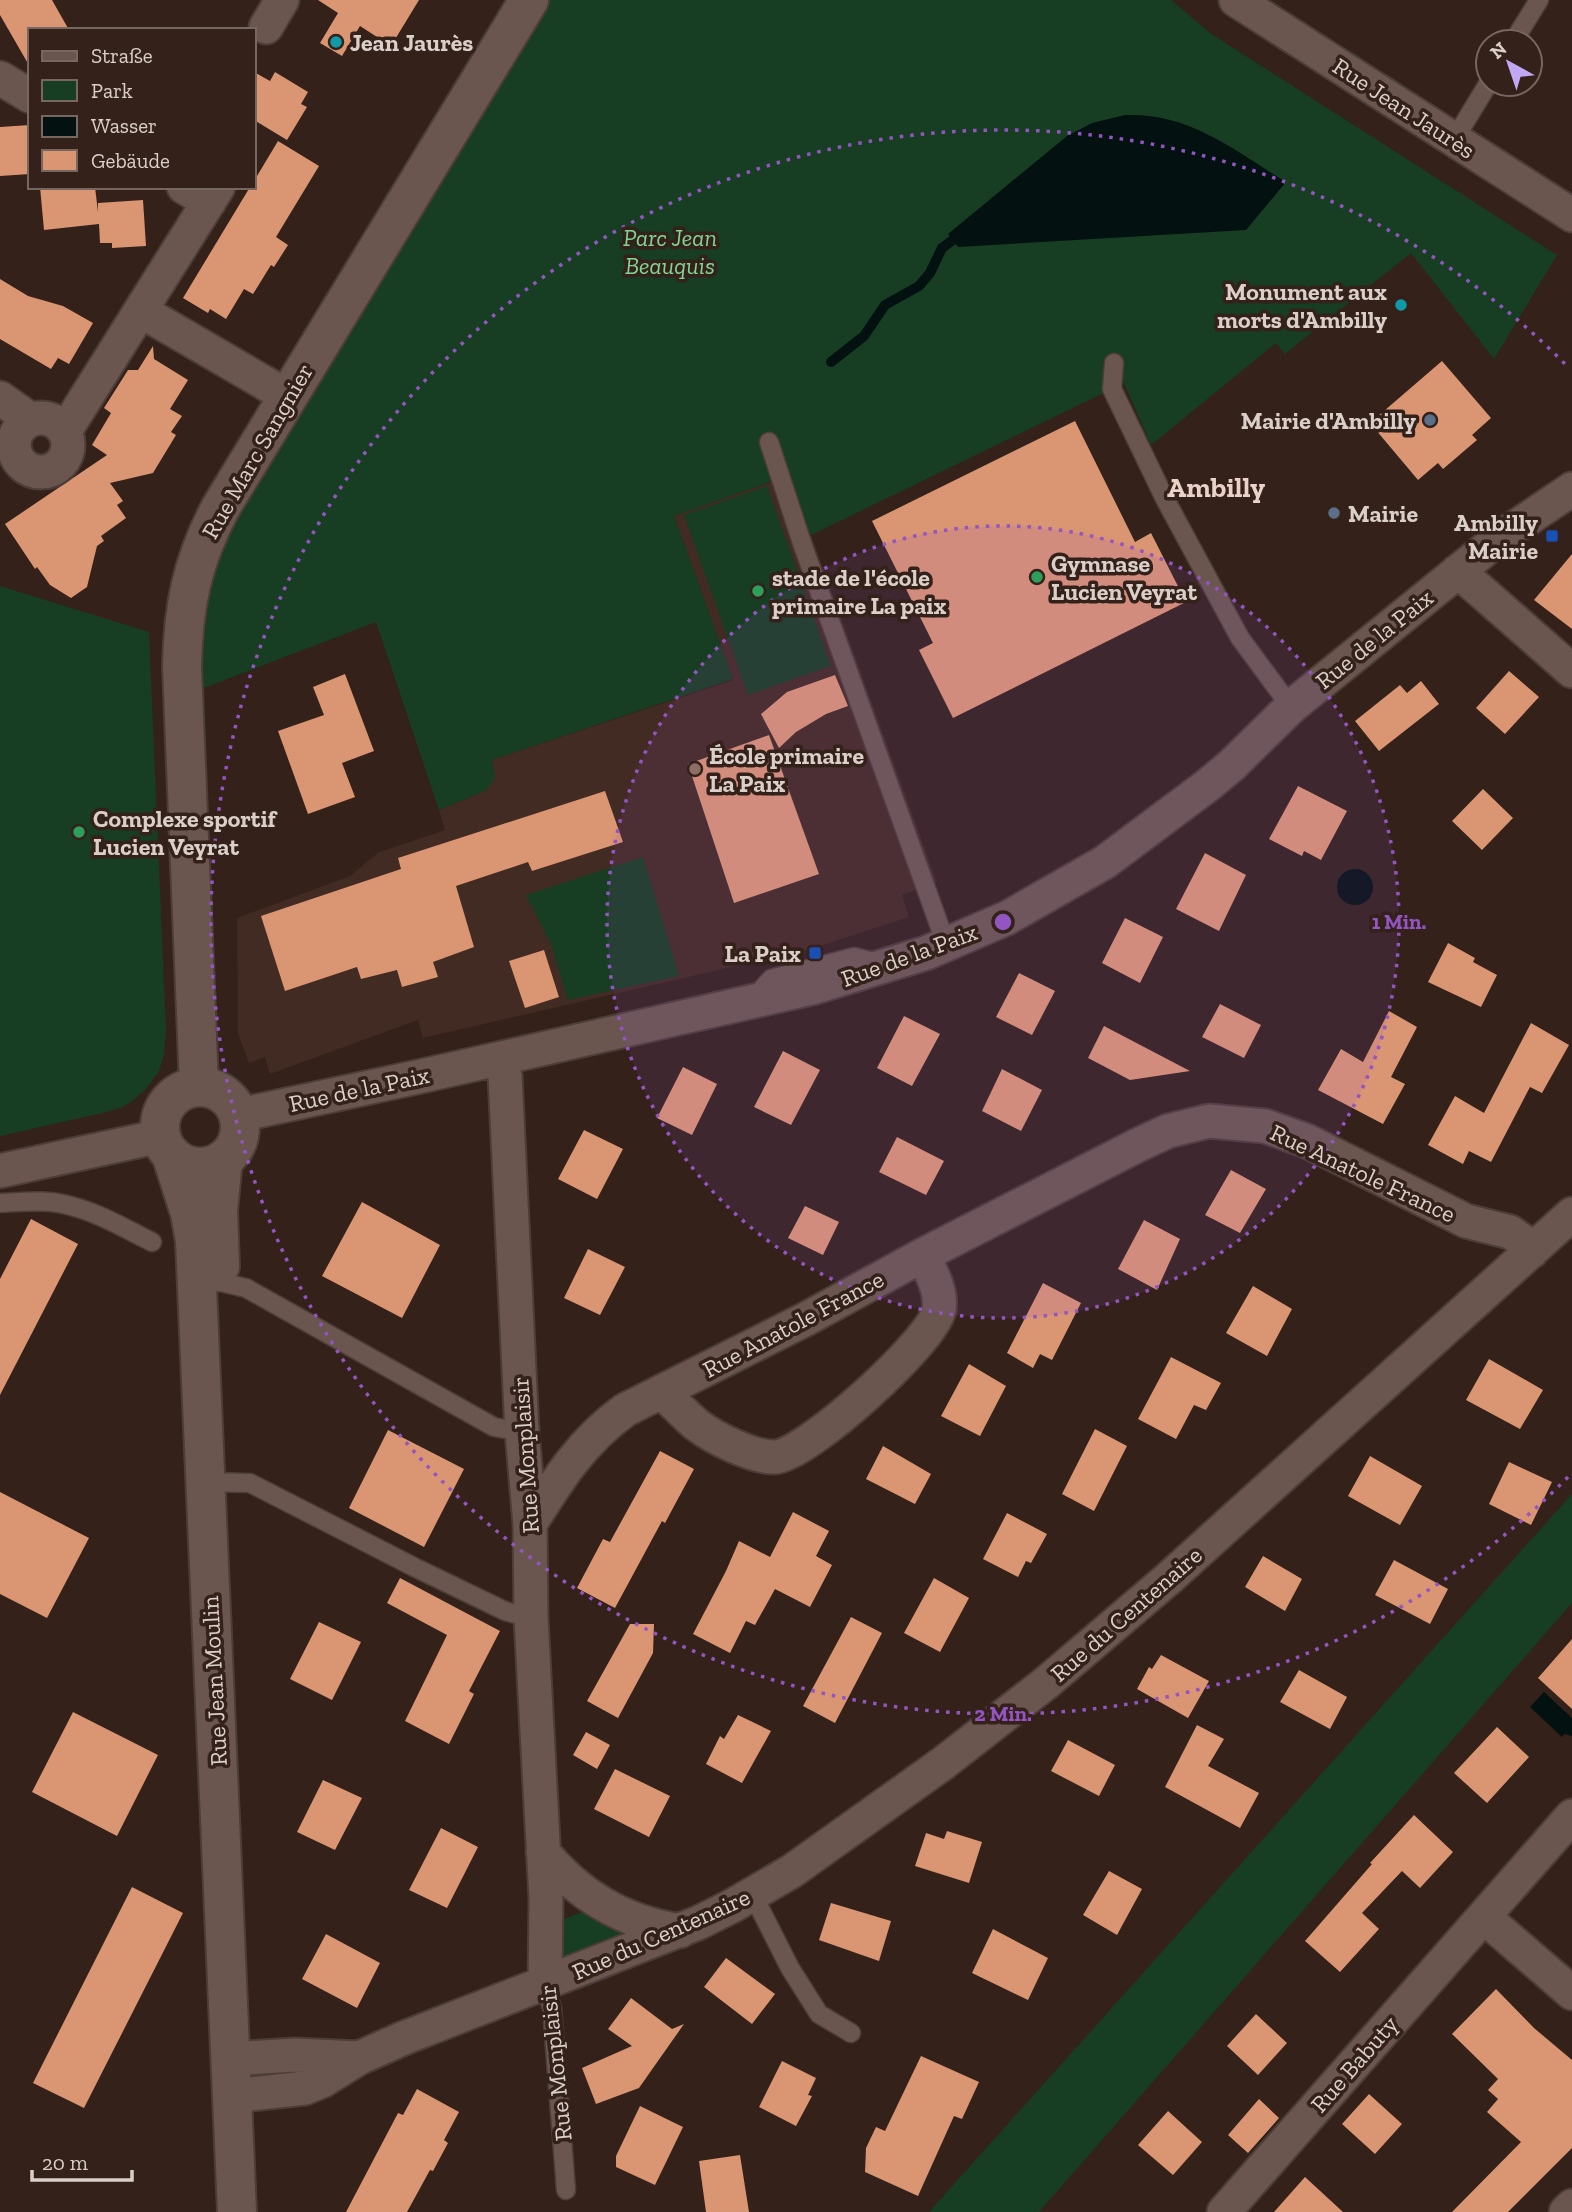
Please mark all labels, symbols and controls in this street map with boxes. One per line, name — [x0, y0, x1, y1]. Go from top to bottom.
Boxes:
legend — [28, 28, 256, 189]
place label: Jean Jaurès — [350, 28, 473, 57]
north arrow — [1474, 28, 1544, 98]
marker: Jean Jaurès — [328, 34, 344, 50]
text: N — [1485, 37, 1511, 64]
text: Straße — [91, 43, 153, 68]
street label: Rue Jean Jaurès — [1327, 51, 1481, 165]
text: Park — [91, 78, 133, 103]
text: Wasser — [91, 113, 157, 138]
text: Gebäude — [91, 148, 170, 173]
park label: Parc Jean Beauquis — [623, 223, 717, 280]
place label: Monument aux morts d'Ambilly — [1217, 277, 1387, 334]
marker: Monument aux morts d'Ambilly — [1393, 297, 1409, 313]
street label: Rue Marc Sangnier — [195, 358, 319, 544]
place label: Mairie d'Ambilly — [1241, 406, 1416, 435]
marker: Mairie d'Ambilly — [1422, 412, 1438, 428]
district label: Ambilly — [1167, 471, 1265, 504]
place label: Mairie — [1348, 499, 1418, 528]
marker: Mairie — [1326, 505, 1342, 521]
place label: Ambilly Mairie — [1454, 508, 1538, 565]
marker: Ambilly Mairie — [1544, 528, 1560, 544]
place label: Gymnase Lucien Veyrat — [1051, 549, 1197, 606]
place label: stade de l'école primaire La paix — [772, 563, 947, 620]
marker: Gymnase Lucien Veyrat — [1029, 569, 1045, 585]
marker: stade de l'école primaire La paix — [750, 583, 766, 599]
street label: Rue de la Paix — [1309, 583, 1439, 695]
place label: École primaire La Paix — [709, 741, 864, 798]
marker: École primaire La Paix — [687, 761, 703, 777]
place label: Complexe sportif Lucien Veyrat — [93, 804, 279, 861]
marker: Complexe sportif Lucien Veyrat — [71, 824, 87, 840]
text: 1 Min. — [1372, 909, 1426, 934]
centre of rings — [991, 910, 1015, 934]
street label: Rue de la Paix — [837, 917, 981, 993]
place label: La Paix — [725, 939, 801, 968]
marker: La Paix — [807, 945, 823, 961]
street label: Rue de la Paix — [286, 1060, 432, 1118]
street label: Rue Anatole France — [1266, 1117, 1460, 1229]
street label: Rue Anatole France — [698, 1264, 888, 1384]
street label: Rue Monplaisir — [505, 1376, 545, 1534]
street label: Rue du Centenaire — [1044, 1540, 1208, 1688]
street label: Rue Jean Moulin — [195, 1595, 233, 1767]
text: 2 Min. — [974, 1701, 1032, 1726]
street label: Rue du Centenaire — [568, 1882, 754, 1986]
street label: Rue Monplaisir — [532, 1983, 578, 2143]
street label: Rue Babuty — [1304, 2009, 1404, 2118]
scale bar — [32, 2138, 131, 2182]
text: 20 m — [42, 2150, 88, 2175]

